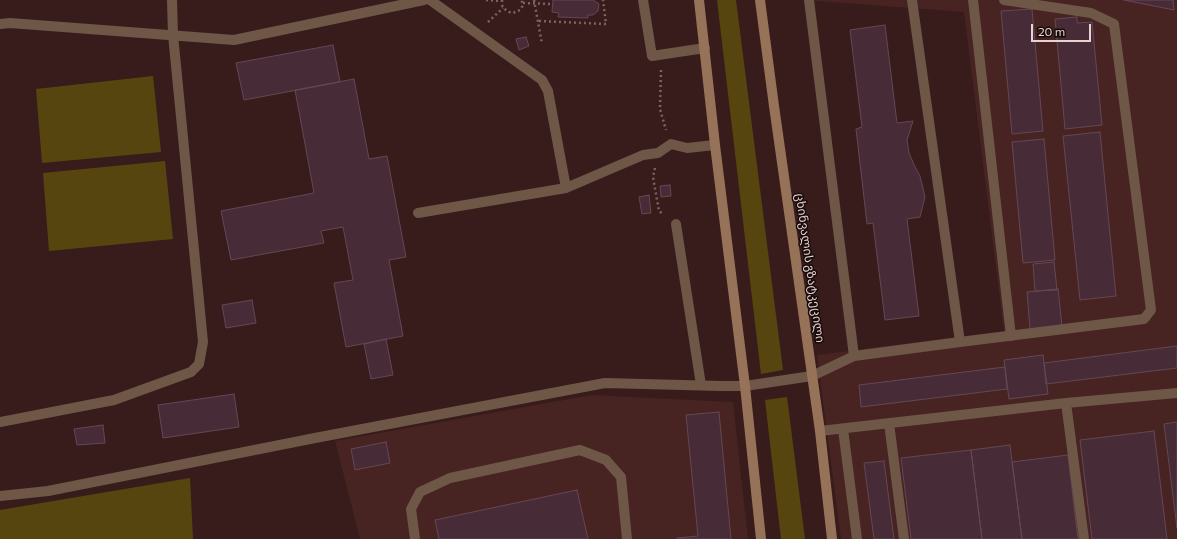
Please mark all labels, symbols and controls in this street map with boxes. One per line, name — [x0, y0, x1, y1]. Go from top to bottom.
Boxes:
scale bar — [1033, 16, 1093, 42]
text: 20 m — [1038, 24, 1065, 38]
street label: ცხინვალის გზატკეცილი — [792, 193, 828, 343]

